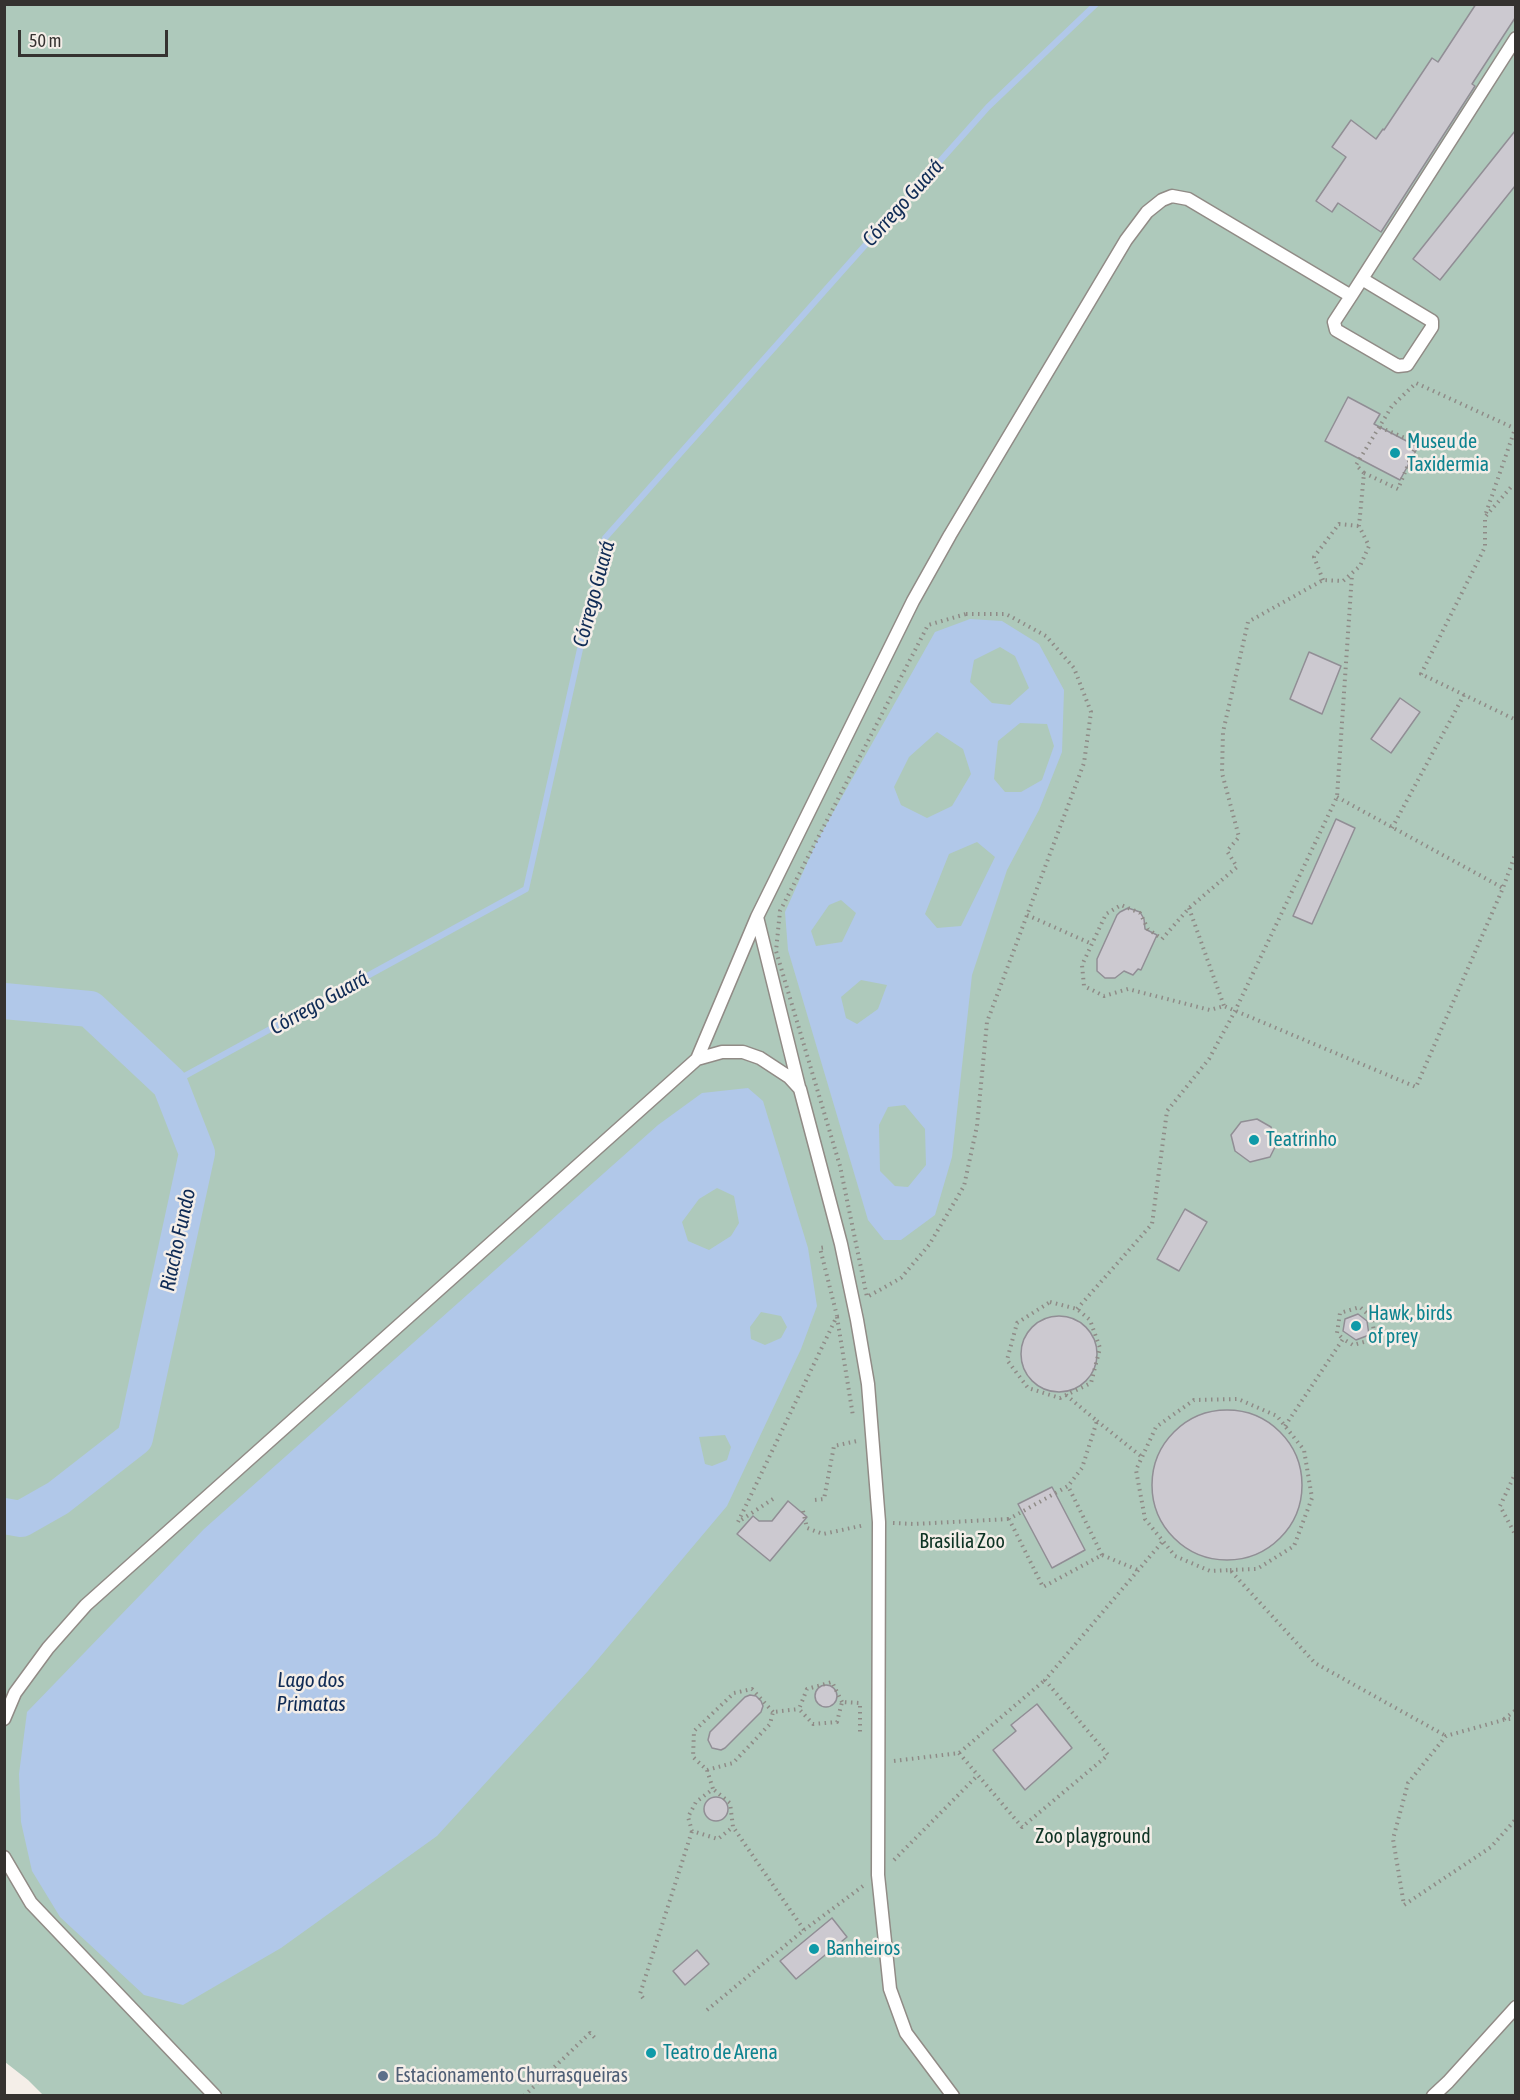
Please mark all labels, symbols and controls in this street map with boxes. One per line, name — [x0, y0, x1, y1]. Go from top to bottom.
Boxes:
scale bar — [21, 18, 171, 56]
text: 50 m — [29, 30, 61, 51]
water label: Córrego Guará — [857, 154, 949, 252]
place label: Museu de Taxidermia — [1407, 430, 1489, 477]
marker: Museu de Taxidermia — [1388, 446, 1402, 460]
water label: Córrego Guará — [568, 538, 620, 650]
water label: Córrego Guará — [265, 966, 373, 1040]
place label: Teatrinho — [1266, 1128, 1337, 1152]
marker: Teatrinho — [1247, 1133, 1261, 1147]
water label: Riacho Fundo — [155, 1186, 201, 1294]
place label: Hawk, birds of prey — [1368, 1302, 1452, 1349]
marker: Hawk, birds of prey — [1349, 1319, 1363, 1333]
park label: Brasilia Zoo — [919, 1530, 1005, 1554]
water label: Lago dos Primatas — [276, 1667, 346, 1717]
park label: Zoo playground — [1035, 1825, 1151, 1849]
place label: Banheiros — [826, 1937, 900, 1961]
marker: Banheiros — [807, 1942, 821, 1956]
place label: Teatro de Arena — [663, 2041, 778, 2065]
marker: Teatro de Arena — [644, 2046, 658, 2060]
place label: Estacionamento Churrasqueiras — [395, 2064, 628, 2088]
marker: Estacionamento Churrasqueiras — [376, 2069, 390, 2083]

